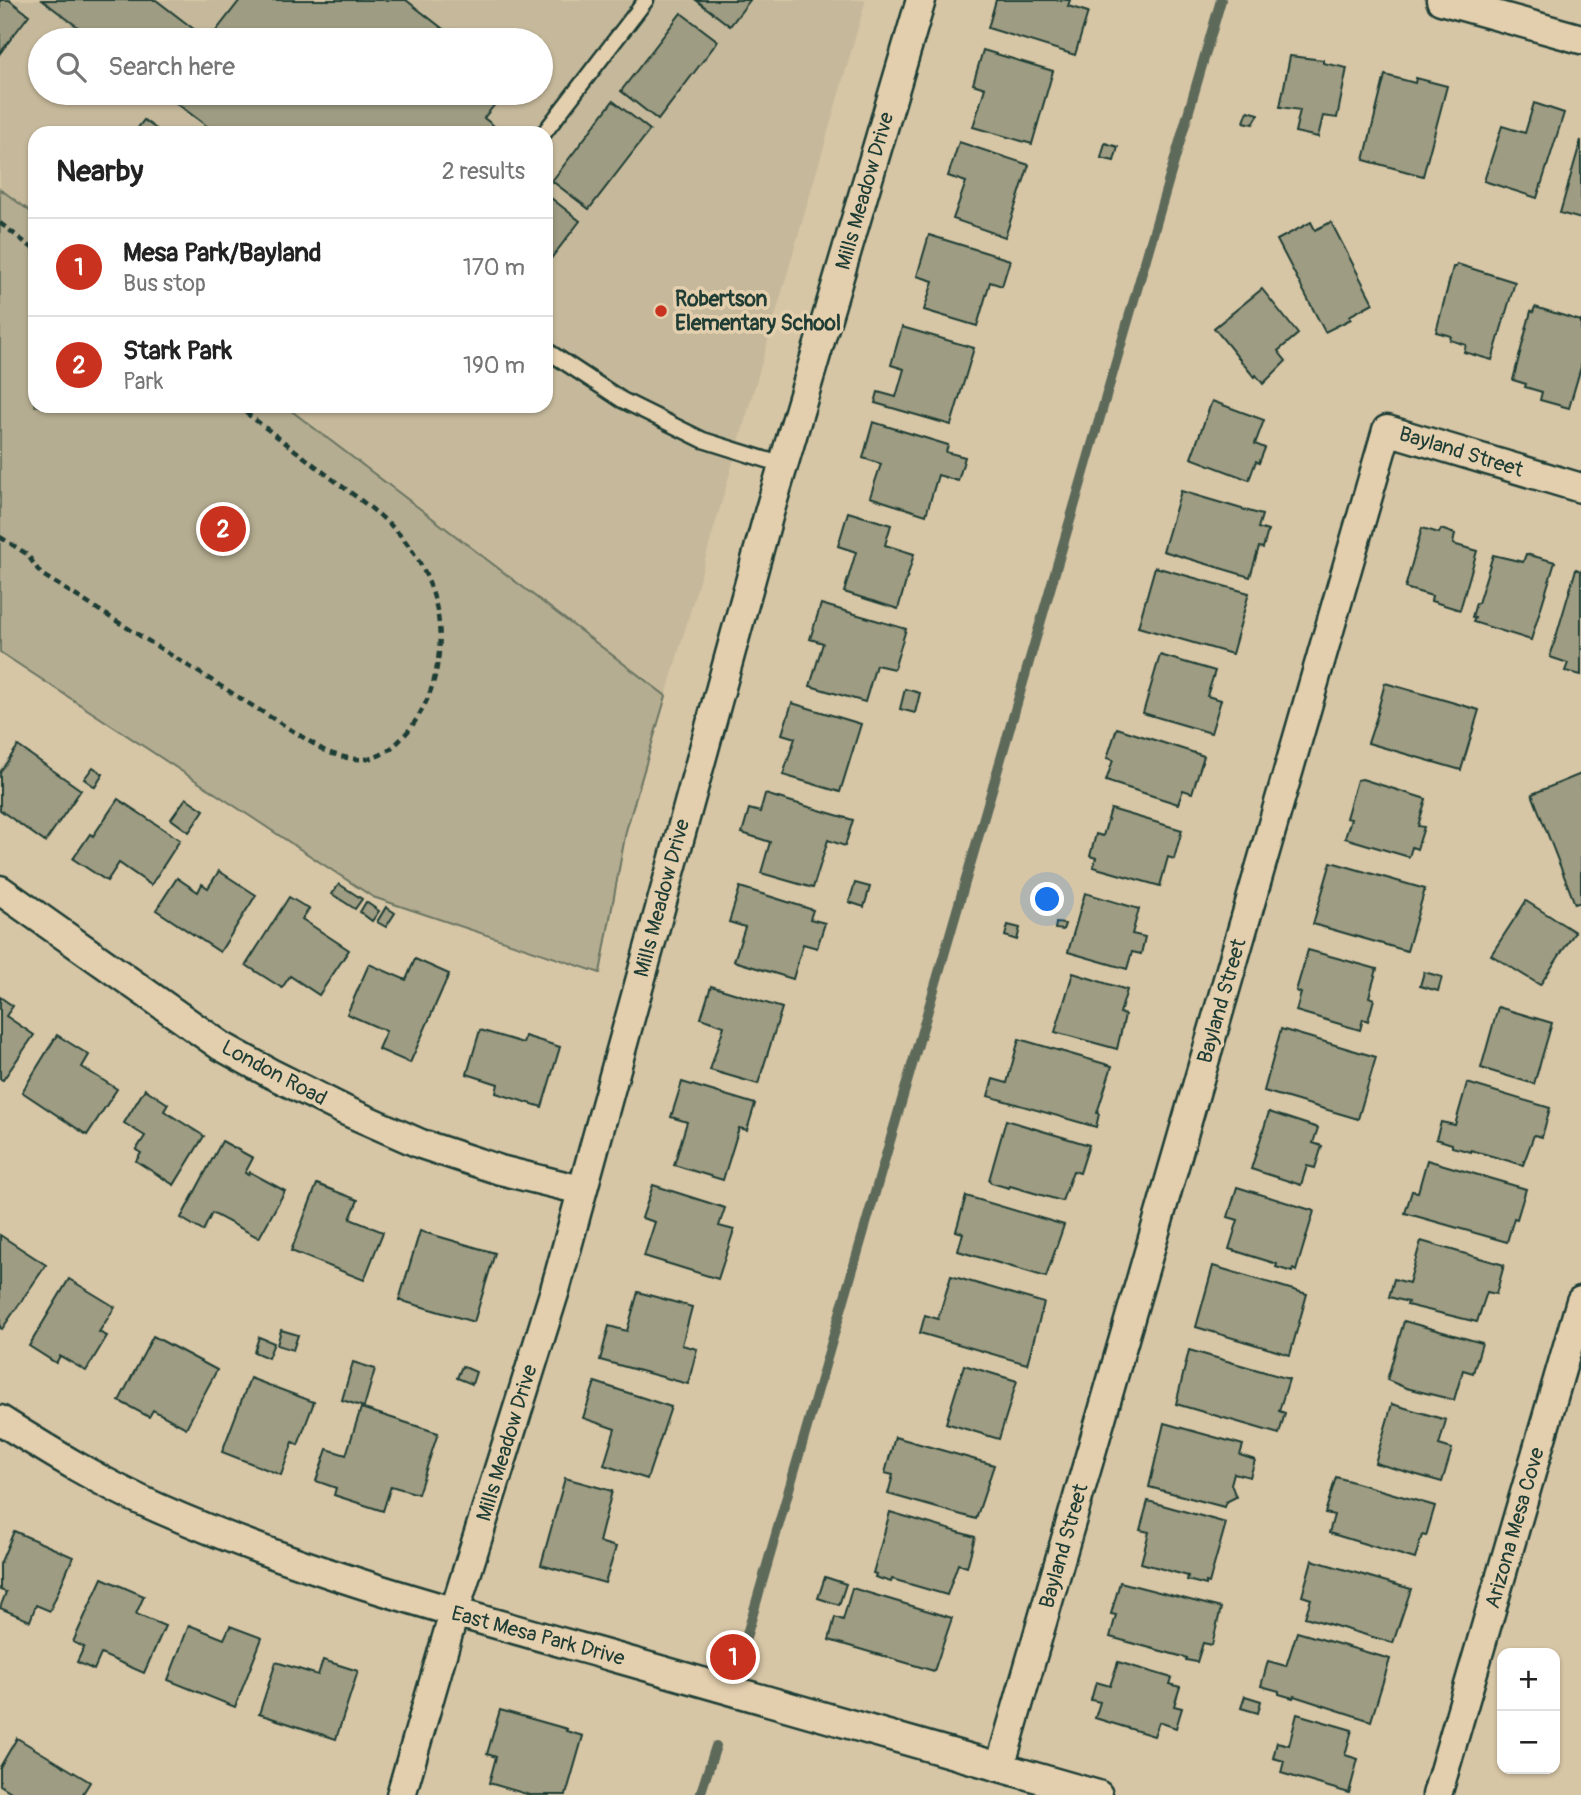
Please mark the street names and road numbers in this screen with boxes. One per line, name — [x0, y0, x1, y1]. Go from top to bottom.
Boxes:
street label: Mills Meadow Drive — [830, 109, 901, 273]
street label: Bayland Street — [1396, 420, 1527, 484]
street label: Mills Meadow Drive — [628, 815, 696, 980]
street label: Bayland Street — [1191, 935, 1253, 1066]
street label: London Road — [217, 1034, 331, 1112]
street label: Mills Meadow Drive — [470, 1361, 544, 1525]
street label: Arizona Mesa Cove — [1479, 1444, 1551, 1612]
street label: Bayland Street — [1033, 1480, 1095, 1611]
street label: East Mesa Park Drive — [448, 1600, 628, 1672]

